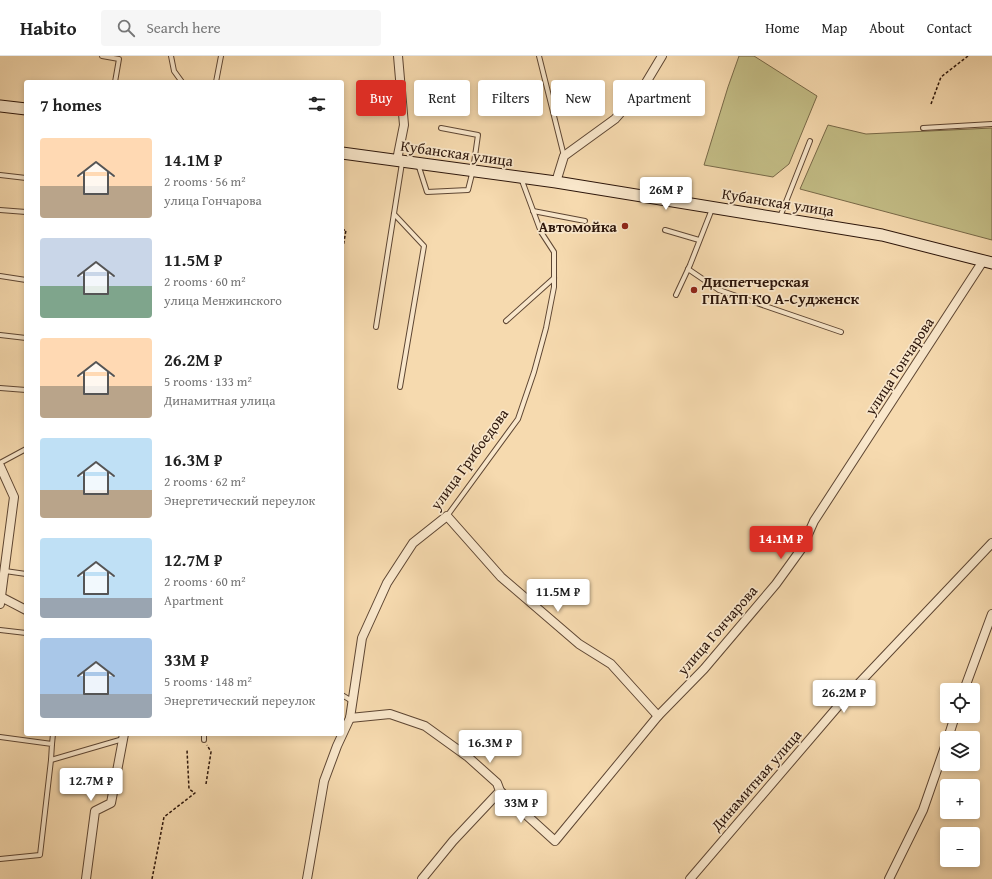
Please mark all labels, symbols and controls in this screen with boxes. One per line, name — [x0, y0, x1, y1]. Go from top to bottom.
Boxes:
search box — [101, 10, 381, 46]
text: Habito — [20, 14, 77, 42]
icon: search — [115, 17, 137, 39]
text: Search here — [147, 17, 221, 38]
text: Home — [765, 18, 800, 38]
text: Map — [822, 18, 847, 38]
text: About — [869, 18, 905, 38]
text: Contact — [927, 18, 972, 38]
chip: Buy — [356, 80, 406, 116]
chip: Rent — [414, 80, 470, 116]
chip: Filters — [478, 80, 543, 116]
chip: New — [551, 80, 605, 116]
chip: Apartment — [613, 80, 705, 116]
text: 7 homes — [40, 92, 102, 117]
icon: filters — [306, 93, 328, 115]
street label: Кубанская улица — [399, 135, 515, 171]
text: 14.1M ₽ — [164, 147, 222, 172]
icon: home — [72, 154, 120, 202]
text: 2 rooms · 56 m² — [164, 172, 246, 191]
pin: 26M ₽ — [638, 177, 694, 211]
text: 26M ₽ — [649, 180, 683, 199]
street label: Кубанская улица — [720, 183, 836, 221]
text: улица Гончарова — [164, 191, 262, 210]
place label: Автомойка — [539, 216, 617, 237]
marker: Автомойка — [620, 221, 630, 231]
text: 11.5M ₽ — [164, 247, 222, 272]
icon: home — [72, 254, 120, 302]
place label: Диспетчерская ГПАТП КО А-Судженск — [701, 271, 859, 309]
text: 2 rooms · 60 m² — [164, 272, 246, 291]
marker: Диспетчерская ГПАТП КО А-Судженск — [689, 285, 699, 295]
text: улица Менжинского — [164, 291, 282, 310]
street label: улица Гончарова — [859, 312, 939, 420]
text: 26.2M ₽ — [164, 347, 222, 372]
icon: home — [72, 354, 120, 402]
text: 5 rooms · 133 m² — [164, 372, 252, 391]
text: Динамитная улица — [164, 391, 275, 410]
street label: улица Грибоедова — [424, 403, 513, 515]
text: 16.3M ₽ — [164, 447, 222, 472]
icon: home — [72, 454, 120, 502]
text: 2 rooms · 62 m² — [164, 472, 246, 491]
text: Энергетический переулок — [164, 491, 315, 510]
pin: 14.1M ₽ — [744, 526, 818, 560]
text: 14.1M ₽ — [759, 529, 803, 548]
text: 12.7M ₽ — [164, 547, 222, 572]
icon: home — [72, 554, 120, 602]
text: 2 rooms · 60 m² — [164, 572, 246, 591]
pin: 11.5M ₽ — [521, 579, 595, 613]
street label: улица Гончарова — [671, 580, 762, 680]
text: 11.5M ₽ — [536, 582, 580, 601]
text: Apartment — [164, 591, 224, 610]
text: 33M ₽ — [164, 647, 209, 672]
icon: home — [72, 654, 120, 702]
text: 5 rooms · 148 m² — [164, 672, 252, 691]
pin: 26.2M ₽ — [807, 680, 881, 714]
text: 26.2M ₽ — [822, 683, 866, 702]
map controls — [940, 683, 980, 867]
button: locate — [940, 683, 980, 723]
text: Энергетический переулок — [164, 691, 315, 710]
street label: Динамитная улица — [705, 724, 807, 836]
pin: 16.3M ₽ — [453, 730, 527, 764]
button: layers — [940, 731, 980, 771]
text: 16.3M ₽ — [468, 733, 512, 752]
pin: 12.7M ₽ — [54, 768, 128, 802]
text: 12.7M ₽ — [69, 771, 113, 790]
button: + — [940, 779, 980, 819]
pin: 33M ₽ — [493, 790, 549, 824]
text: 33M ₽ — [504, 793, 538, 812]
button: − — [940, 827, 980, 867]

